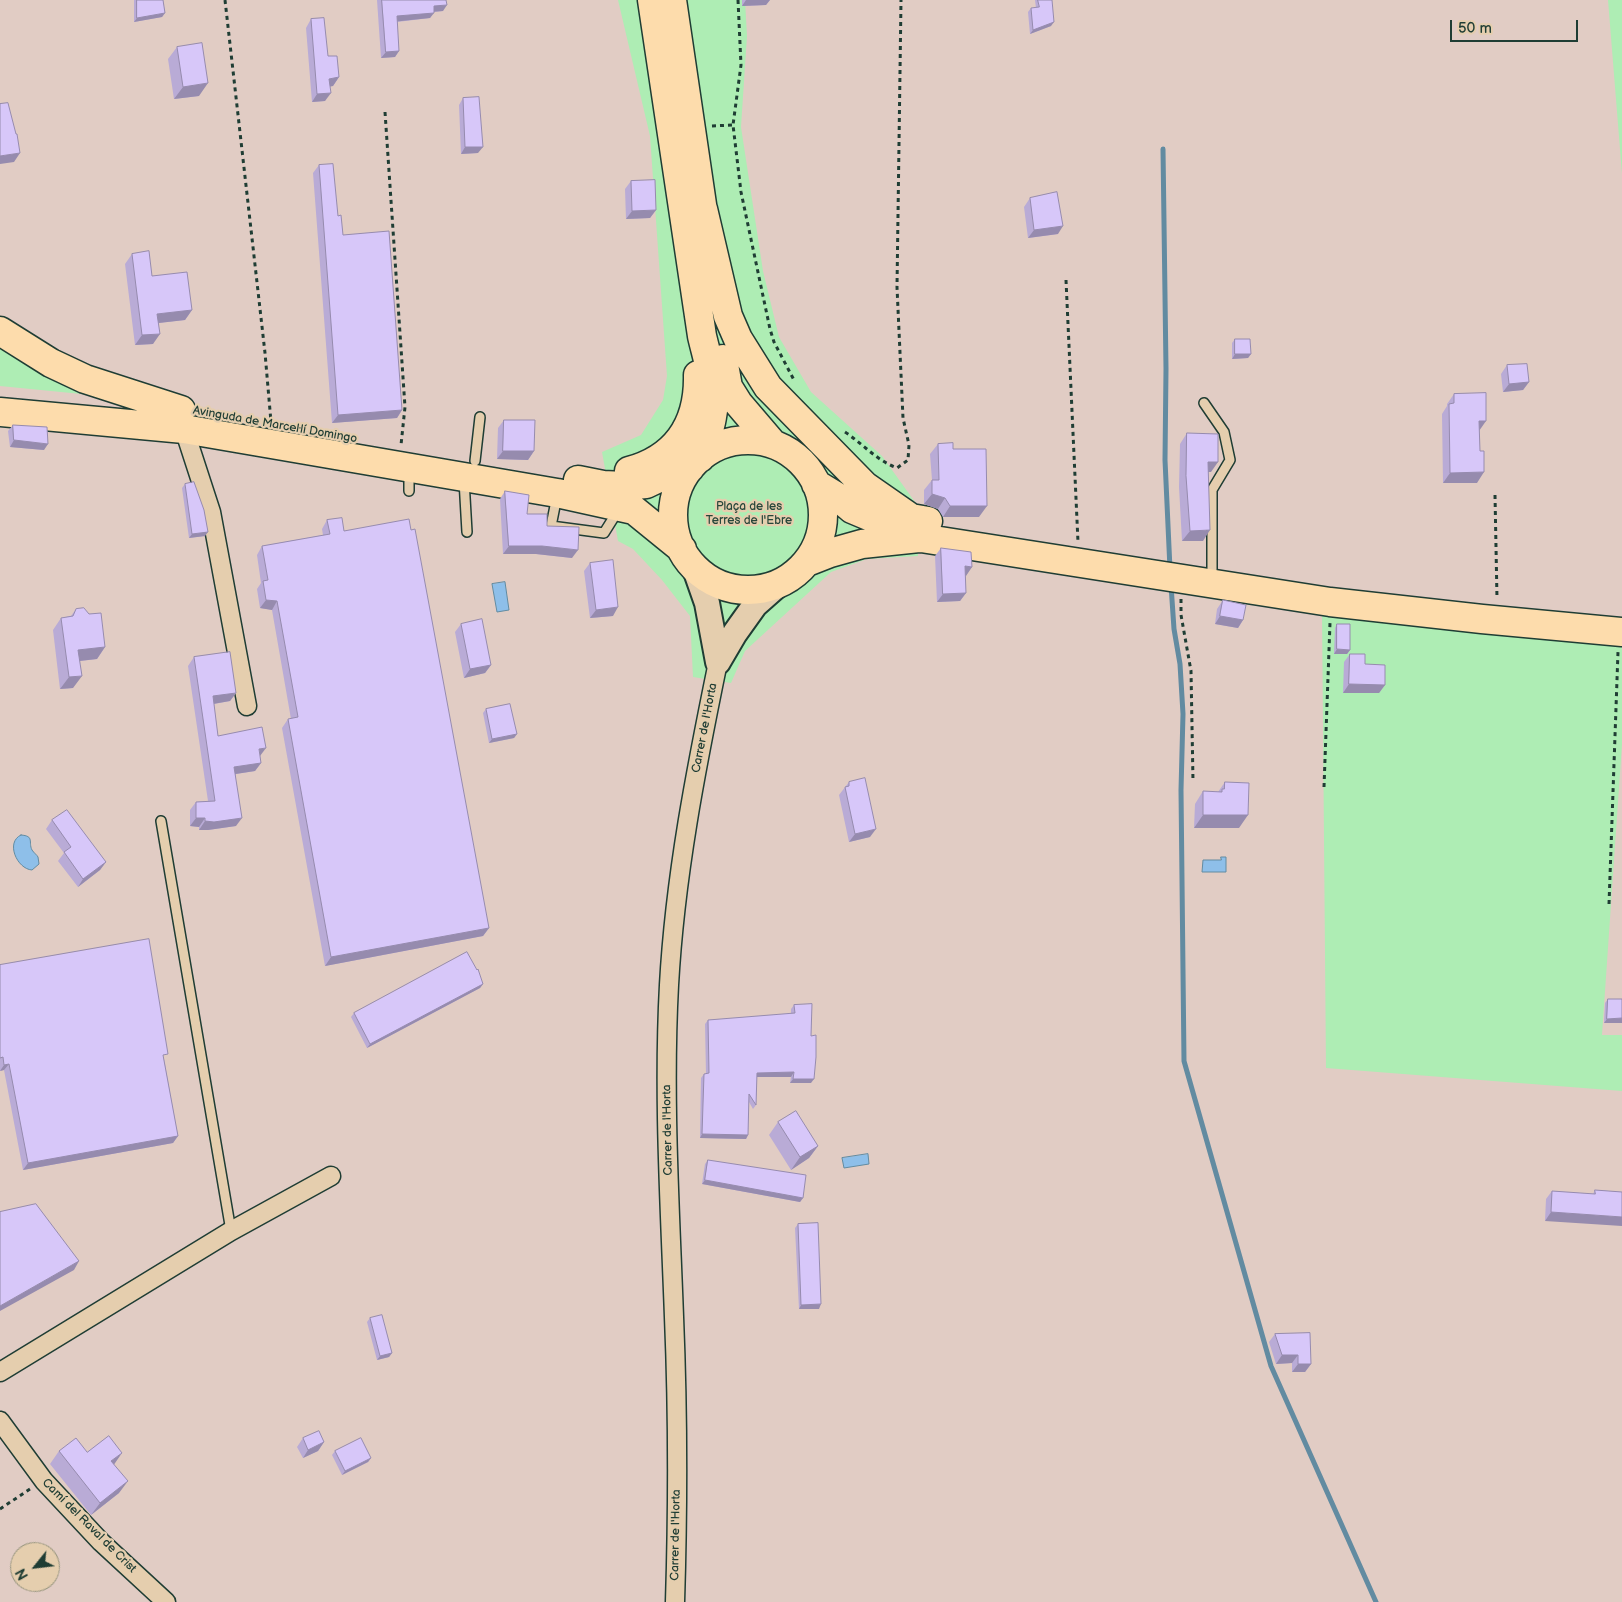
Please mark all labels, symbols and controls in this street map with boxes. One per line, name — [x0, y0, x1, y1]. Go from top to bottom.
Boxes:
scale bar — [1452, 10, 1580, 42]
text: 50 m — [1458, 19, 1492, 38]
street label: Avinguda de Marcel·lí Domingo — [192, 403, 358, 447]
park label: Plaça de les Terres de l'Ebre — [706, 500, 792, 528]
street label: Carrer de l'Horta — [689, 682, 721, 774]
street label: Carrer de l'Horta — [660, 1084, 676, 1176]
street label: Camí del Raval de Crist — [39, 1476, 139, 1576]
street label: Carrer de l'Horta — [668, 1489, 684, 1581]
north arrow — [10, 1542, 60, 1592]
text: N — [12, 1565, 32, 1583]

